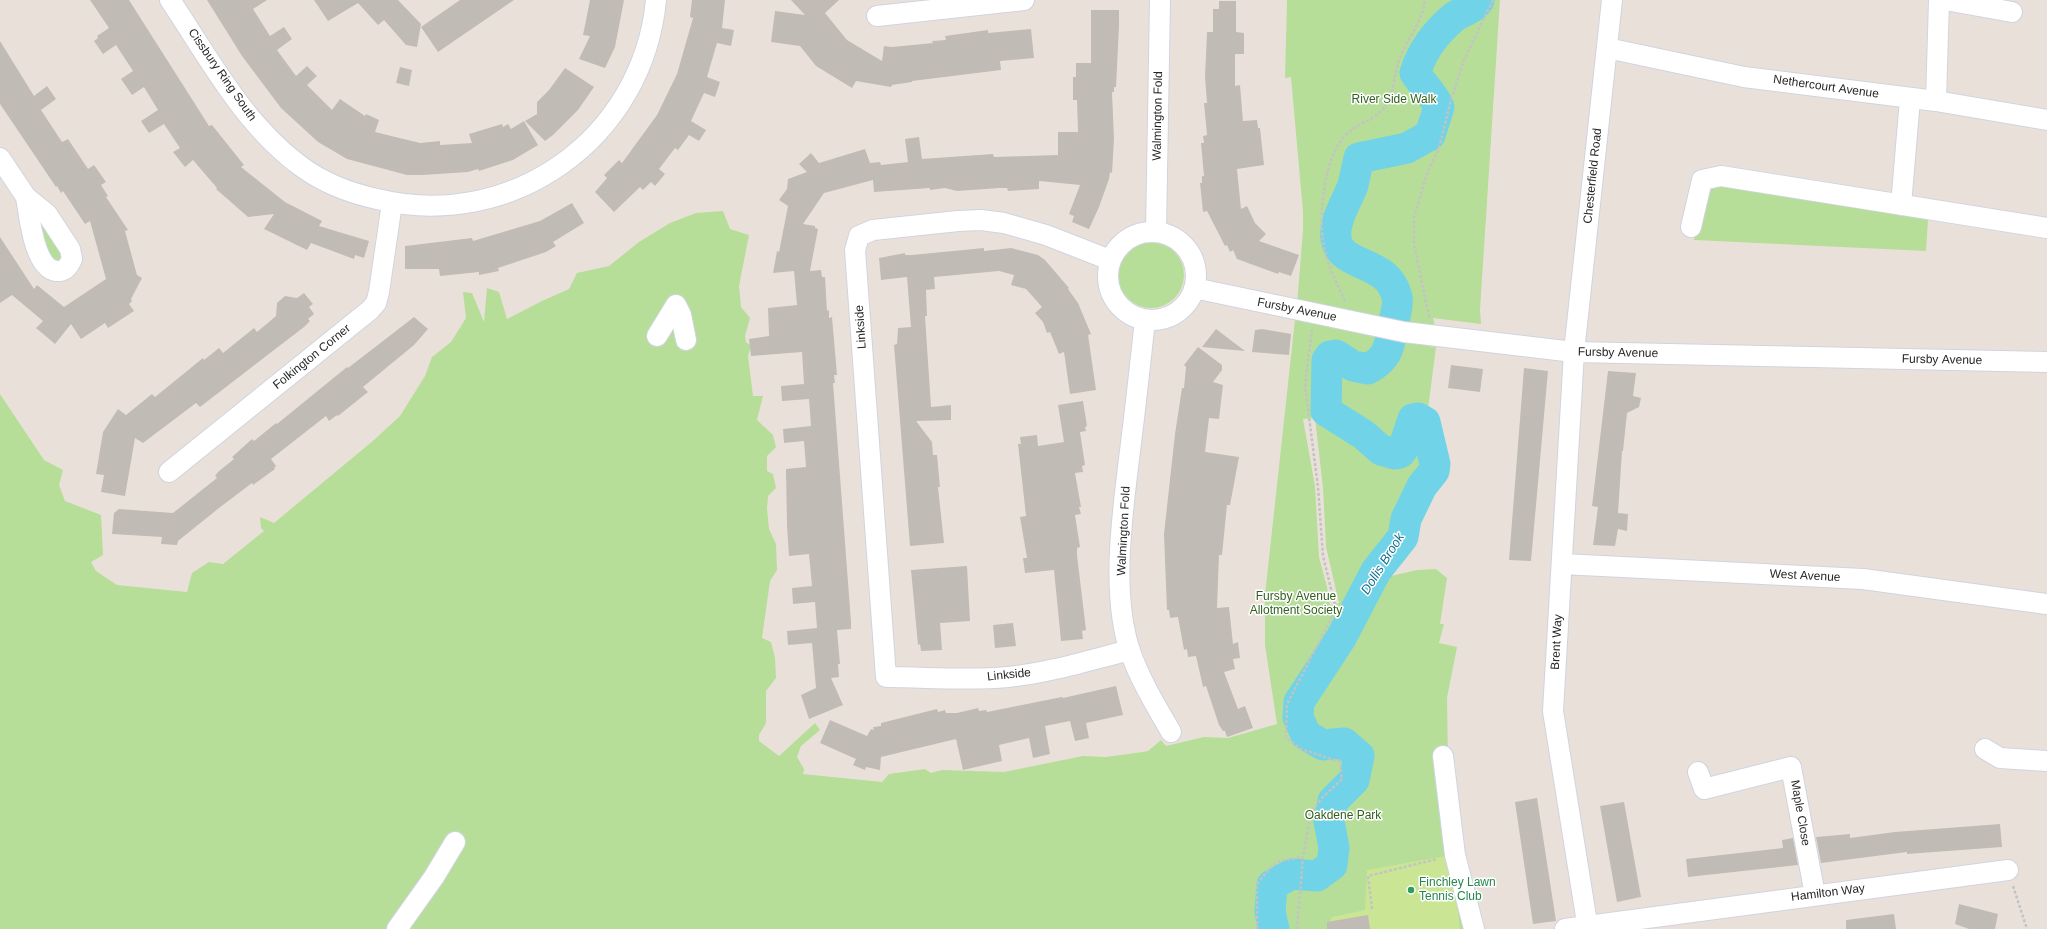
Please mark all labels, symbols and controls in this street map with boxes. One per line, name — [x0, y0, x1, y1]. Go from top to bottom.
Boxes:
street label: Cissbury Ring South — [185, 26, 259, 124]
street label: Walmington Fold — [1150, 71, 1166, 161]
street label: Nethercourt Avenue — [1772, 72, 1880, 102]
park label: River Side Walk — [1352, 93, 1436, 107]
street label: Chesterfield Road — [1581, 127, 1605, 225]
street label: Fursby Avenue — [1256, 295, 1338, 325]
street label: Linkside — [852, 305, 870, 349]
street label: Folkington Corner — [270, 321, 354, 393]
street label: Fursby Avenue — [1578, 345, 1658, 361]
street label: Fursby Avenue — [1902, 352, 1982, 368]
street label: Walmington Fold — [1114, 486, 1134, 576]
water label: Dollis Brook — [1358, 530, 1408, 598]
street label: West Avenue — [1769, 567, 1841, 585]
park label: Fursby Avenue Allotment Society — [1250, 590, 1342, 618]
street label: Brent Way — [1548, 614, 1566, 670]
street label: Linkside — [986, 666, 1032, 684]
street label: Maple Close — [1787, 779, 1813, 847]
park label: Oakdene Park — [1305, 809, 1381, 823]
place label: Finchley Lawn Tennis Club — [1419, 876, 1496, 904]
street label: Hamilton Way — [1790, 881, 1866, 905]
marker: Finchley Lawn Tennis Club — [1406, 885, 1416, 895]

